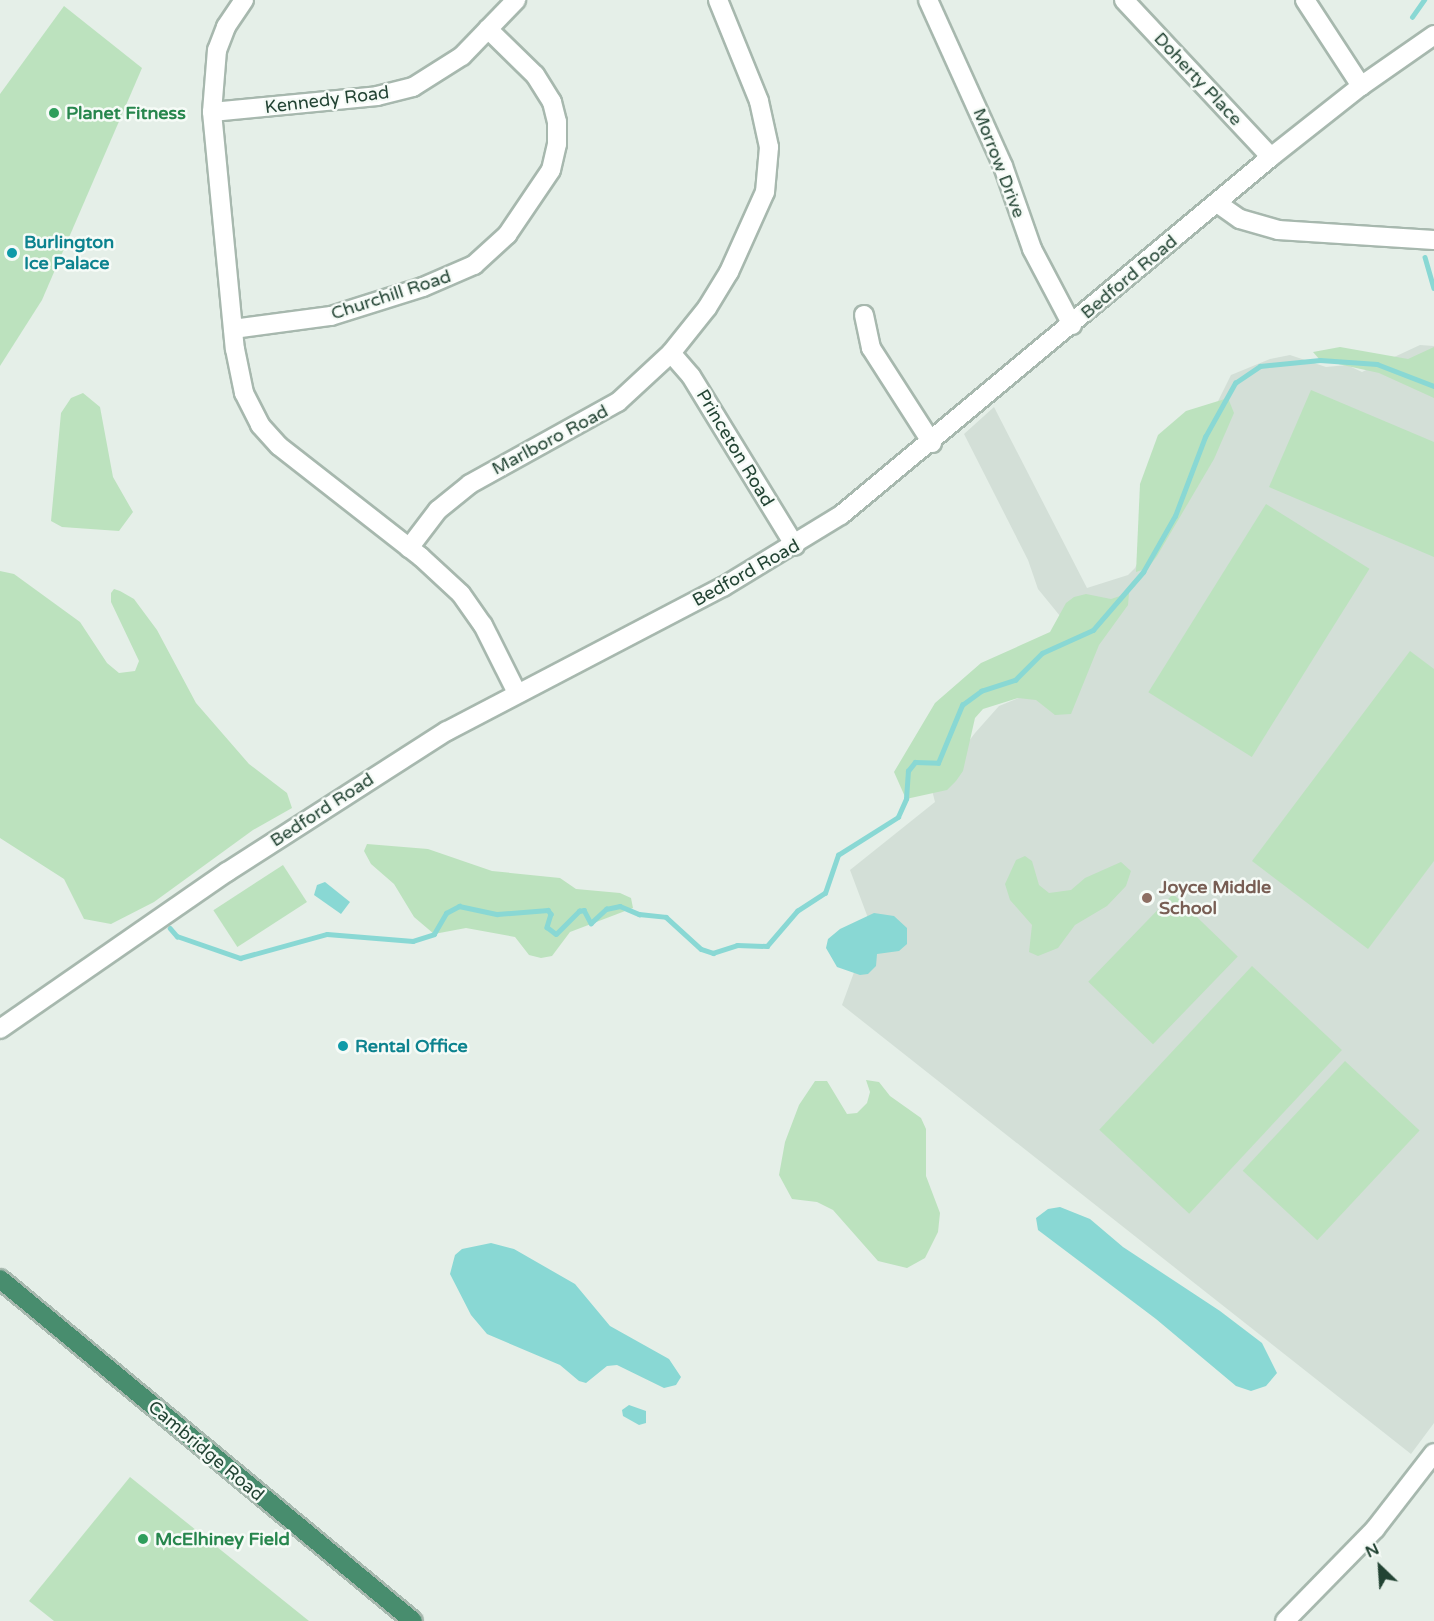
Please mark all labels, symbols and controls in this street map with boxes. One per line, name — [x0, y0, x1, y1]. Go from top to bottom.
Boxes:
street label: Doherty Place — [1149, 28, 1247, 130]
street label: Kennedy Road — [264, 82, 390, 118]
place label: Planet Fitness — [66, 102, 186, 124]
street label: Morrow Drive — [968, 105, 1030, 221]
marker: Planet Fitness — [47, 106, 61, 120]
street label: Bedford Road — [1076, 230, 1182, 324]
place label: Burlington Ice Palace — [24, 232, 114, 274]
marker: Burlington Ice Palace — [5, 246, 19, 260]
street label: Churchill Road — [328, 265, 454, 325]
street label: Princeton Road — [692, 386, 778, 510]
street label: Marlboro Road — [488, 400, 612, 480]
street label: Bedford Road — [689, 535, 803, 611]
street label: Bedford Road — [266, 769, 378, 851]
place label: Joyce Middle School — [1159, 877, 1271, 920]
marker: Joyce Middle School — [1140, 891, 1154, 905]
place label: Rental Office — [355, 1035, 468, 1057]
marker: Rental Office — [336, 1039, 350, 1053]
street label: Cambridge Road — [144, 1396, 268, 1506]
place label: McElhiney Field — [155, 1528, 290, 1550]
marker: McElhiney Field — [136, 1532, 150, 1546]
north arrow — [1350, 1537, 1410, 1597]
text: N — [1362, 1539, 1382, 1562]

